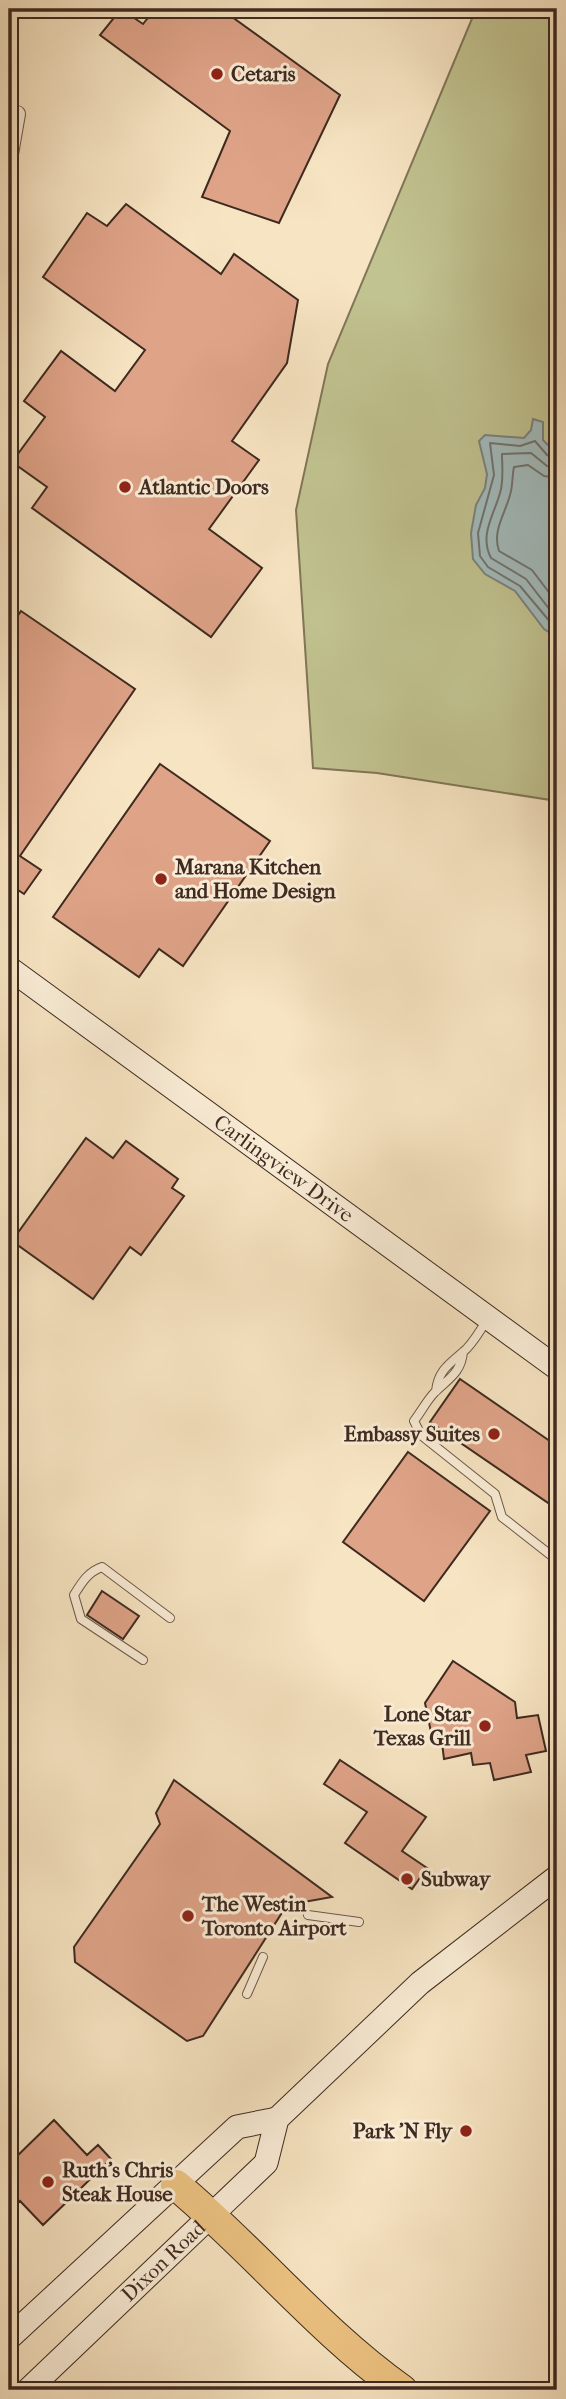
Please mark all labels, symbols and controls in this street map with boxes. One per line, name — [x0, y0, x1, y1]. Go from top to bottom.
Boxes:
place label: Cetaris — [231, 62, 296, 86]
marker: Cetaris — [209, 66, 225, 82]
place label: Atlantic Doors — [137, 475, 269, 499]
marker: Atlantic Doors — [117, 479, 133, 495]
place label: Marana Kitchen and Home Design — [174, 855, 337, 903]
marker: Marana Kitchen and Home Design — [153, 871, 169, 887]
street label: Carlingview Drive — [209, 1110, 358, 1227]
place label: Embassy Suites — [344, 1422, 480, 1446]
marker: Embassy Suites — [486, 1426, 502, 1442]
place label: Lone Star Texas Grill — [373, 1702, 472, 1750]
marker: Lone Star Texas Grill — [477, 1718, 493, 1734]
place label: Subway — [421, 1867, 492, 1891]
marker: Subway — [399, 1871, 415, 1887]
place label: The Westin Toronto Airport — [201, 1892, 347, 1940]
marker: The Westin Toronto Airport — [180, 1908, 196, 1924]
place label: Park 'N Fly — [353, 2119, 454, 2143]
marker: Park 'N Fly — [458, 2123, 474, 2139]
place label: Ruth's Chris Steak House — [62, 2158, 174, 2206]
marker: Ruth's Chris Steak House — [40, 2174, 56, 2190]
street label: Dixon Road — [116, 2215, 211, 2306]

